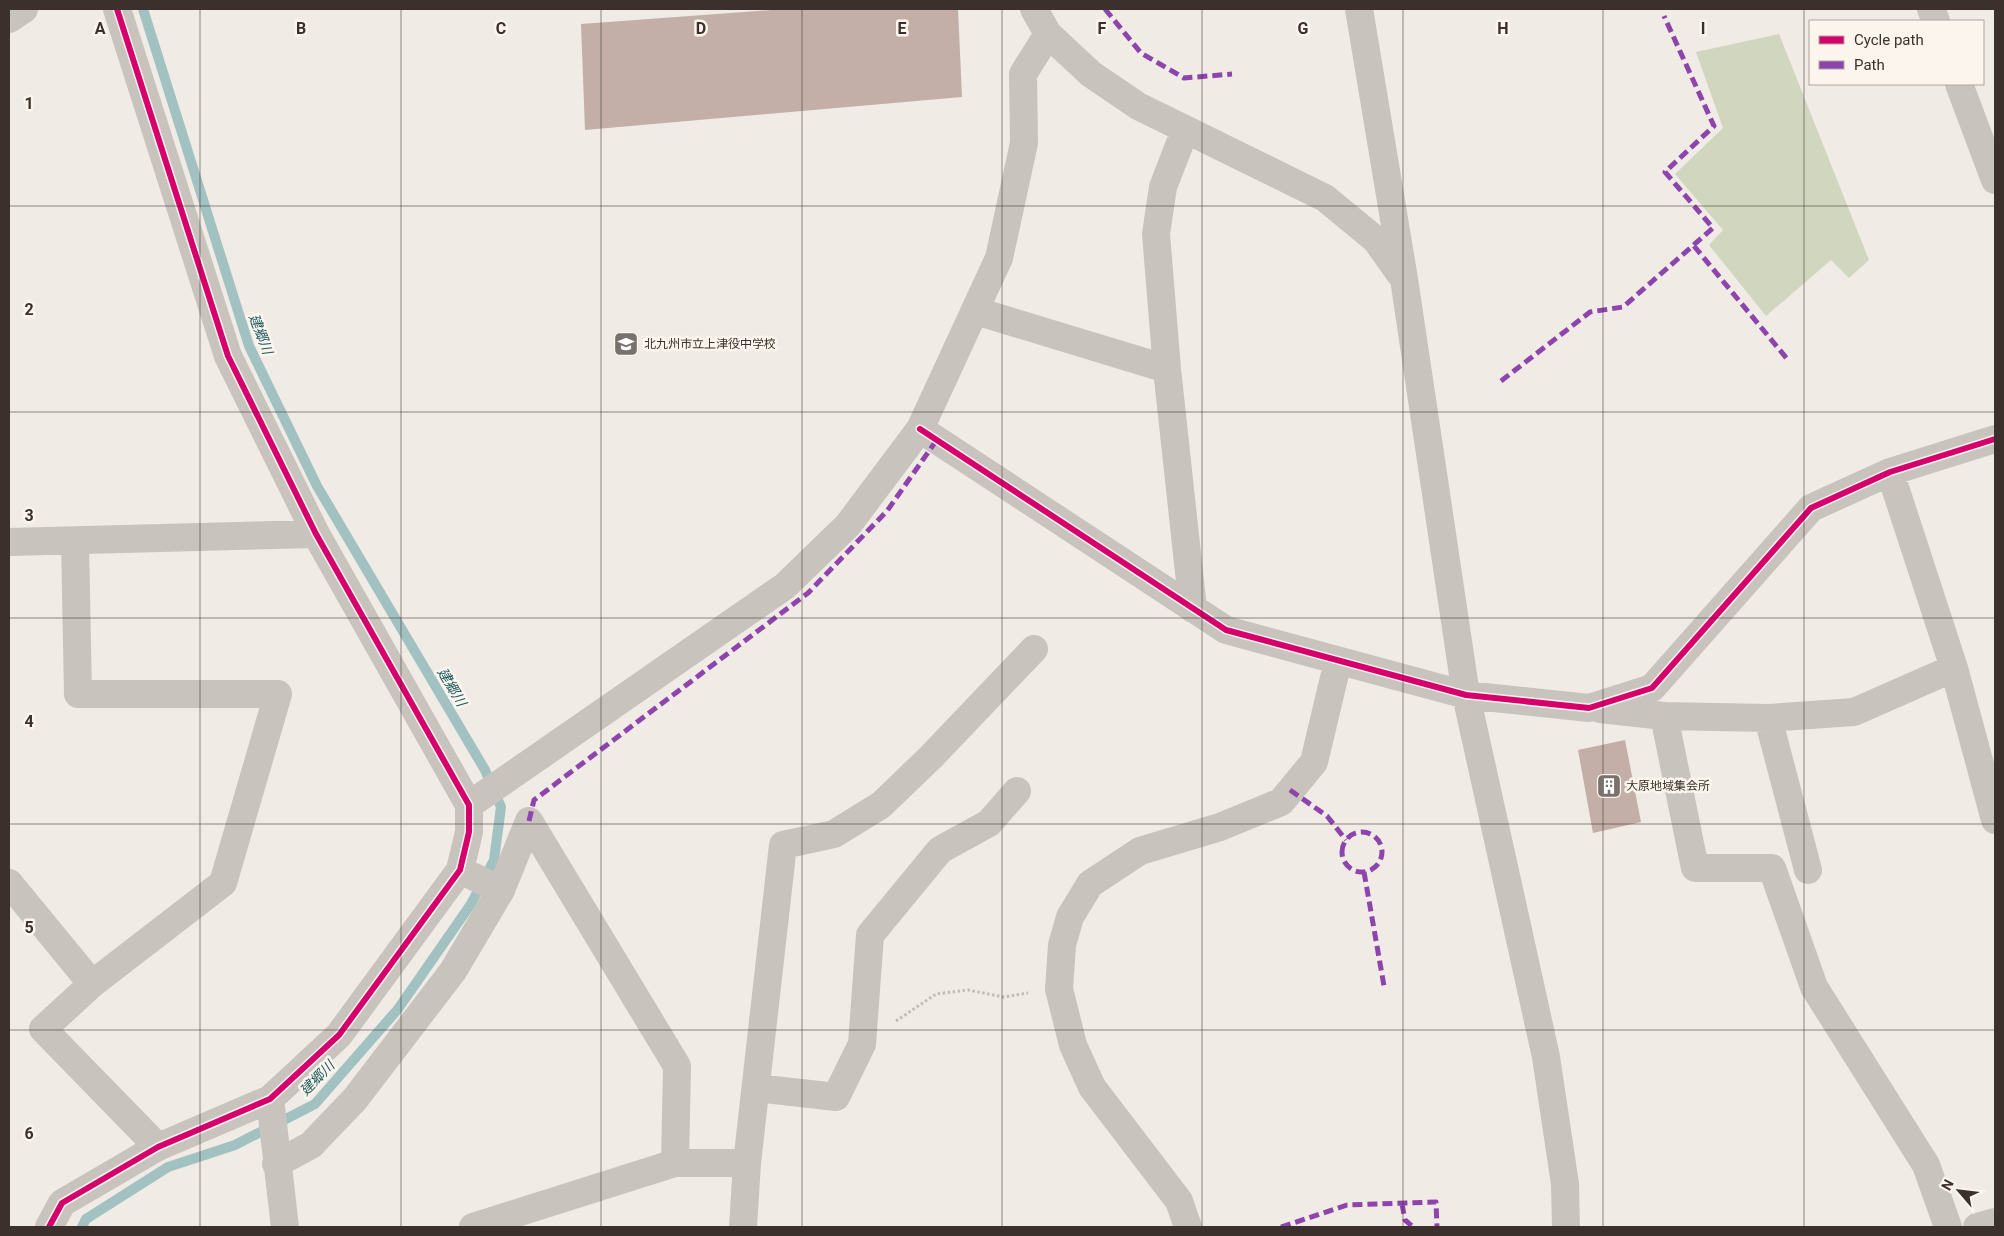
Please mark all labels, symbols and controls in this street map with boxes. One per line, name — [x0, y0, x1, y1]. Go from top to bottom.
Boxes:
text: A — [95, 19, 106, 38]
text: B — [296, 19, 306, 38]
text: C — [496, 19, 506, 38]
text: D — [696, 19, 706, 38]
text: E — [898, 19, 907, 38]
text: F — [1098, 19, 1107, 38]
text: G — [1298, 19, 1309, 38]
text: H — [1497, 19, 1509, 38]
text: I — [1701, 19, 1705, 38]
legend — [1809, 20, 1984, 85]
text: Cycle path — [1854, 31, 1924, 49]
text: Path — [1854, 56, 1885, 74]
text: 1 — [24, 94, 34, 113]
text: 2 — [24, 300, 34, 319]
water label: 建郷川 — [246, 312, 277, 358]
school or university icon: 北九州市立上津役中学校 — [613, 331, 639, 357]
place label: 北九州市立上津役中学校 — [644, 337, 776, 351]
text: 3 — [24, 506, 34, 525]
water label: 建郷川 — [434, 665, 471, 711]
text: 4 — [24, 712, 34, 731]
building icon: 大原地域集会所 — [1596, 773, 1622, 799]
place label: 大原地域集会所 — [1626, 779, 1710, 793]
text: 5 — [24, 918, 34, 937]
water label: 建郷川 — [297, 1056, 339, 1099]
text: 6 — [24, 1124, 34, 1143]
north arrow — [1934, 1166, 1984, 1216]
text: N — [1938, 1177, 1957, 1193]

